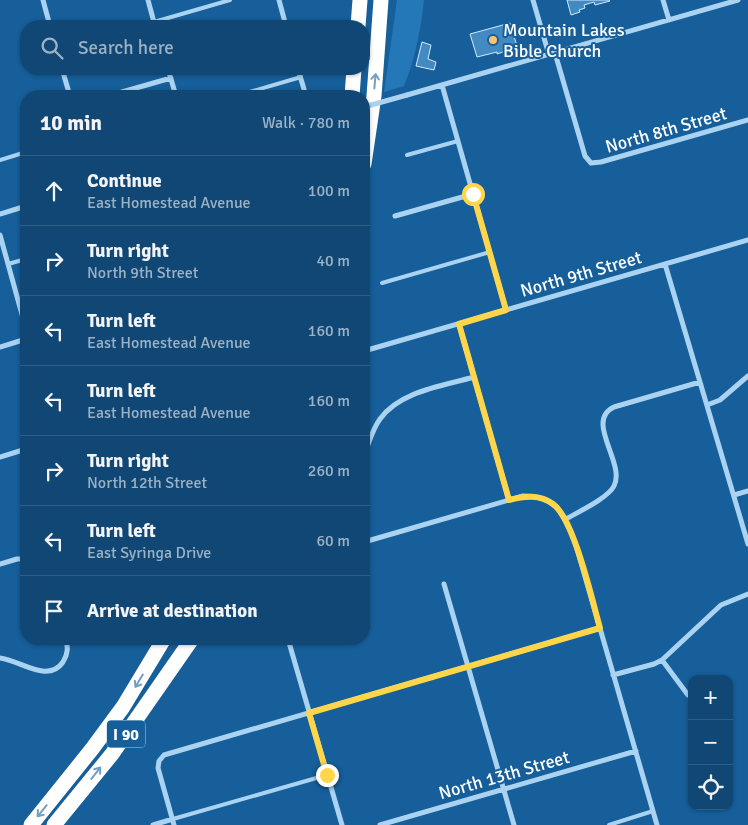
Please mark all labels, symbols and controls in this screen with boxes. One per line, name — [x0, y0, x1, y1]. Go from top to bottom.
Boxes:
place label: Mountain Lakes Bible Church — [503, 19, 625, 62]
search box — [20, 20, 370, 75]
icon: search — [38, 34, 66, 62]
marker: Mountain Lakes Bible Church — [487, 34, 499, 46]
text: Search here — [78, 36, 174, 60]
one-way arrow — [370, 73, 380, 89]
street label: North 8th Street — [603, 102, 729, 158]
text: 10 min — [40, 110, 102, 136]
text: Walk · 780 m — [262, 113, 350, 133]
text: Continue — [87, 169, 162, 193]
icon: ahead — [40, 177, 68, 205]
text: 100 m — [308, 181, 350, 201]
route start — [462, 183, 485, 206]
text: East Homestead Avenue — [87, 193, 251, 213]
text: Turn right — [87, 239, 169, 263]
street label: North 9th Street — [518, 246, 644, 302]
icon: right — [40, 247, 68, 275]
text: 40 m — [316, 251, 350, 271]
text: North 9th Street — [87, 263, 198, 283]
text: Turn left — [87, 309, 156, 333]
icon: left — [40, 317, 68, 345]
text: 160 m — [308, 321, 350, 341]
text: East Homestead Avenue — [87, 333, 251, 353]
text: Turn left — [87, 379, 156, 403]
icon: left — [40, 387, 68, 415]
text: 160 m — [308, 391, 350, 411]
text: East Homestead Avenue — [87, 403, 251, 423]
text: Turn right — [87, 449, 169, 473]
icon: right — [40, 457, 68, 485]
text: 260 m — [308, 461, 350, 481]
text: North 12th Street — [87, 473, 207, 493]
text: Turn left — [87, 519, 156, 543]
icon: left — [40, 527, 68, 555]
text: 60 m — [316, 531, 350, 551]
text: East Syringa Drive — [87, 543, 211, 563]
icon: arrive — [40, 597, 68, 625]
text: Arrive at destination — [87, 599, 258, 623]
one-way arrow — [133, 673, 143, 687]
map controls — [688, 675, 733, 810]
button: + — [688, 675, 733, 720]
button: − — [688, 720, 733, 765]
road number: I 90 — [107, 721, 145, 748]
street label: North 13th Street — [436, 746, 572, 804]
route end — [316, 764, 339, 787]
button: locate — [688, 765, 733, 810]
one-way arrow — [90, 767, 101, 780]
one-way arrow — [37, 804, 48, 817]

